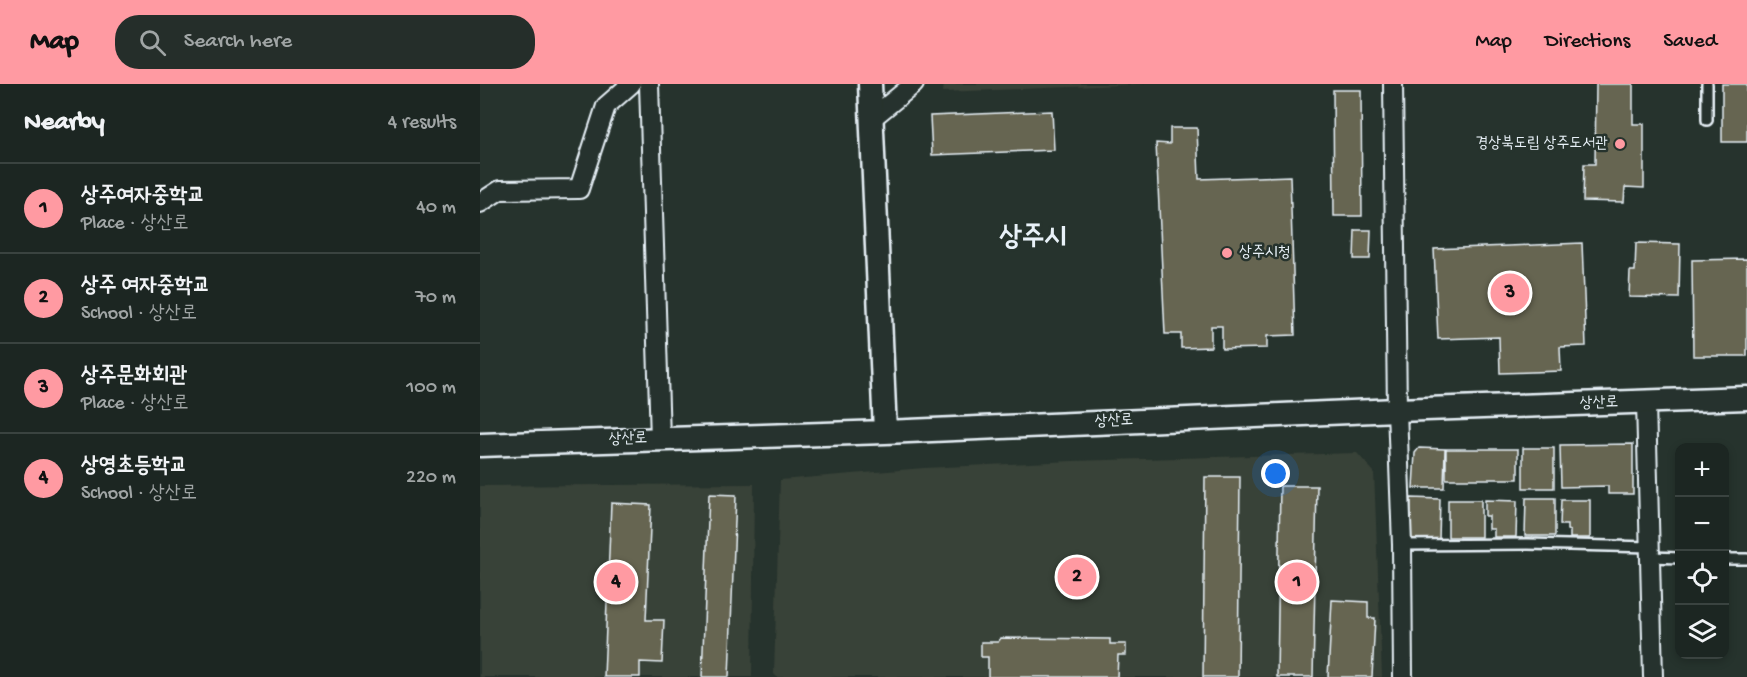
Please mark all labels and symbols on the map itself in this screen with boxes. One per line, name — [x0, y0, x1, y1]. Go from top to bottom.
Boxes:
place label: 경상북도립 상주도서관 — [1475, 135, 1608, 154]
marker: 경상북도립 상주도서관 — [1613, 137, 1627, 151]
district label: 상주시 — [999, 222, 1067, 255]
place label: 상주시청 — [1239, 244, 1291, 263]
marker: 상주시청 — [1220, 246, 1234, 260]
pin: 3 — [1490, 270, 1530, 316]
street label: 상산로 — [1579, 394, 1619, 414]
street label: 상산로 — [1094, 412, 1134, 432]
street label: 상산로 — [608, 430, 648, 450]
your location — [1261, 459, 1290, 488]
pin: 2 — [1058, 554, 1096, 600]
pin: 4 — [596, 560, 636, 604]
pin: 1 — [1278, 560, 1316, 604]

